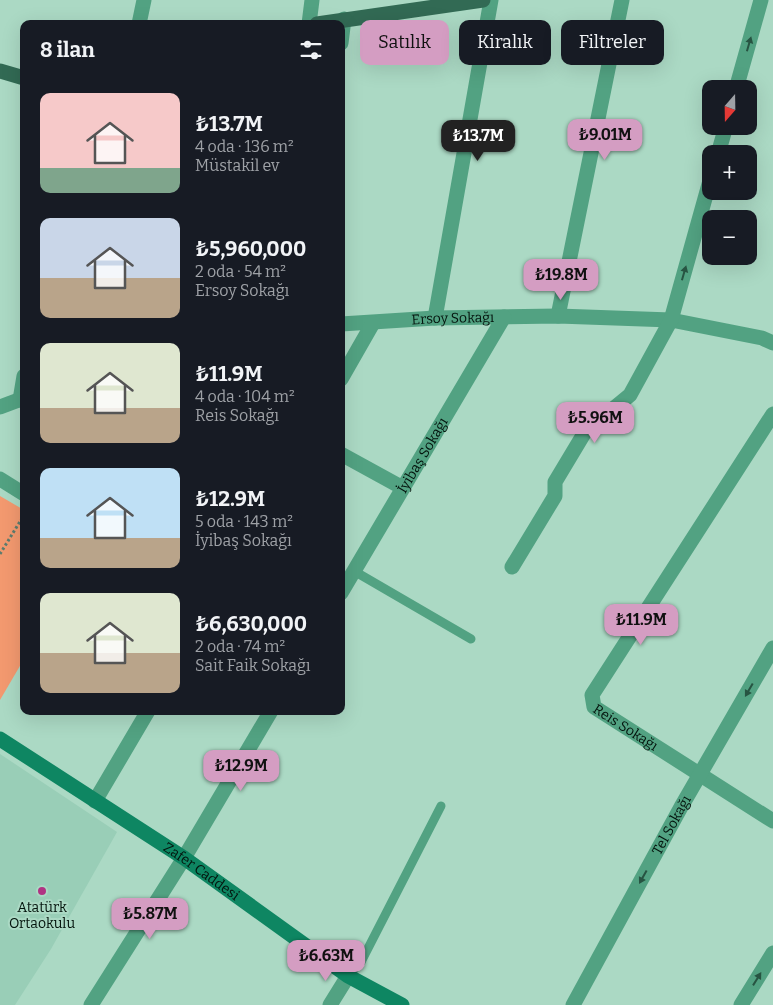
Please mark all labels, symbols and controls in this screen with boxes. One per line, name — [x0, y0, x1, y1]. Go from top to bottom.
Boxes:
chip: Satılık — [360, 20, 449, 65]
chip: Kiralık — [459, 20, 551, 65]
chip: Filtreler — [561, 20, 664, 65]
icon: filters — [297, 36, 325, 64]
text: 8 ilan — [40, 37, 95, 63]
one-way arrow — [745, 37, 753, 52]
north arrow — [702, 80, 758, 135]
map controls — [702, 80, 757, 265]
text: ₺13.7M — [195, 111, 263, 137]
icon: home — [80, 113, 140, 173]
pin: ₺9.01M — [564, 119, 646, 161]
pin: ₺13.7M — [437, 120, 519, 162]
text: ₺9.01M — [578, 125, 632, 144]
text: ₺13.7M — [452, 126, 504, 145]
text: 4 oda · 136 m² — [195, 137, 294, 156]
button: + — [702, 145, 757, 200]
text: Müstakil ev — [195, 156, 279, 175]
button: − — [702, 210, 757, 265]
text: ₺5,960,000 — [195, 236, 306, 262]
icon: home — [80, 238, 140, 298]
pin: ₺19.8M — [520, 258, 602, 301]
text: 2 oda · 54 m² — [195, 262, 286, 281]
text: ₺19.8M — [534, 265, 588, 284]
one-way arrow — [681, 265, 689, 280]
text: Ersoy Sokağı — [195, 281, 289, 300]
street label: Ersoy Sokağı — [411, 309, 494, 328]
text: ₺11.9M — [195, 361, 263, 387]
icon: home — [80, 363, 140, 423]
text: 4 oda · 104 m² — [195, 387, 295, 406]
pin: ₺5.96M — [554, 402, 636, 444]
text: Reis Sokağı — [195, 406, 279, 425]
text: ₺5.96M — [567, 408, 623, 427]
street label: İyibaş Sokağı — [393, 414, 451, 496]
text: ₺12.9M — [195, 486, 265, 512]
icon: home — [80, 488, 140, 548]
text: 5 oda · 143 m² — [195, 512, 293, 531]
text: İyibaş Sokağı — [195, 531, 292, 550]
pin: ₺11.9M — [600, 604, 682, 646]
text: ₺11.9M — [615, 610, 667, 629]
text: ₺6,630,000 — [195, 611, 307, 637]
icon: home — [80, 613, 140, 673]
text: 2 oda · 74 m² — [195, 637, 285, 656]
text: Sait Faik Sokağı — [195, 656, 311, 675]
one-way arrow — [744, 683, 753, 697]
street label: Reis Sokağı — [590, 700, 661, 754]
pin: ₺12.9M — [200, 750, 282, 792]
text: ₺12.9M — [214, 756, 268, 775]
street label: Tel Sokağı — [648, 792, 694, 858]
street label: Zafer Caddesi — [160, 838, 243, 904]
one-way arrow — [638, 870, 647, 884]
marker: Atatürk Ortaokulu — [36, 885, 48, 897]
pin: ₺5.87M — [109, 898, 191, 940]
place label: Atatürk Ortaokulu — [9, 899, 75, 932]
text: ₺5.87M — [122, 904, 178, 923]
pin: ₺6.63M — [285, 940, 367, 982]
text: ₺6.63M — [298, 946, 354, 965]
one-way arrow — [753, 973, 762, 986]

